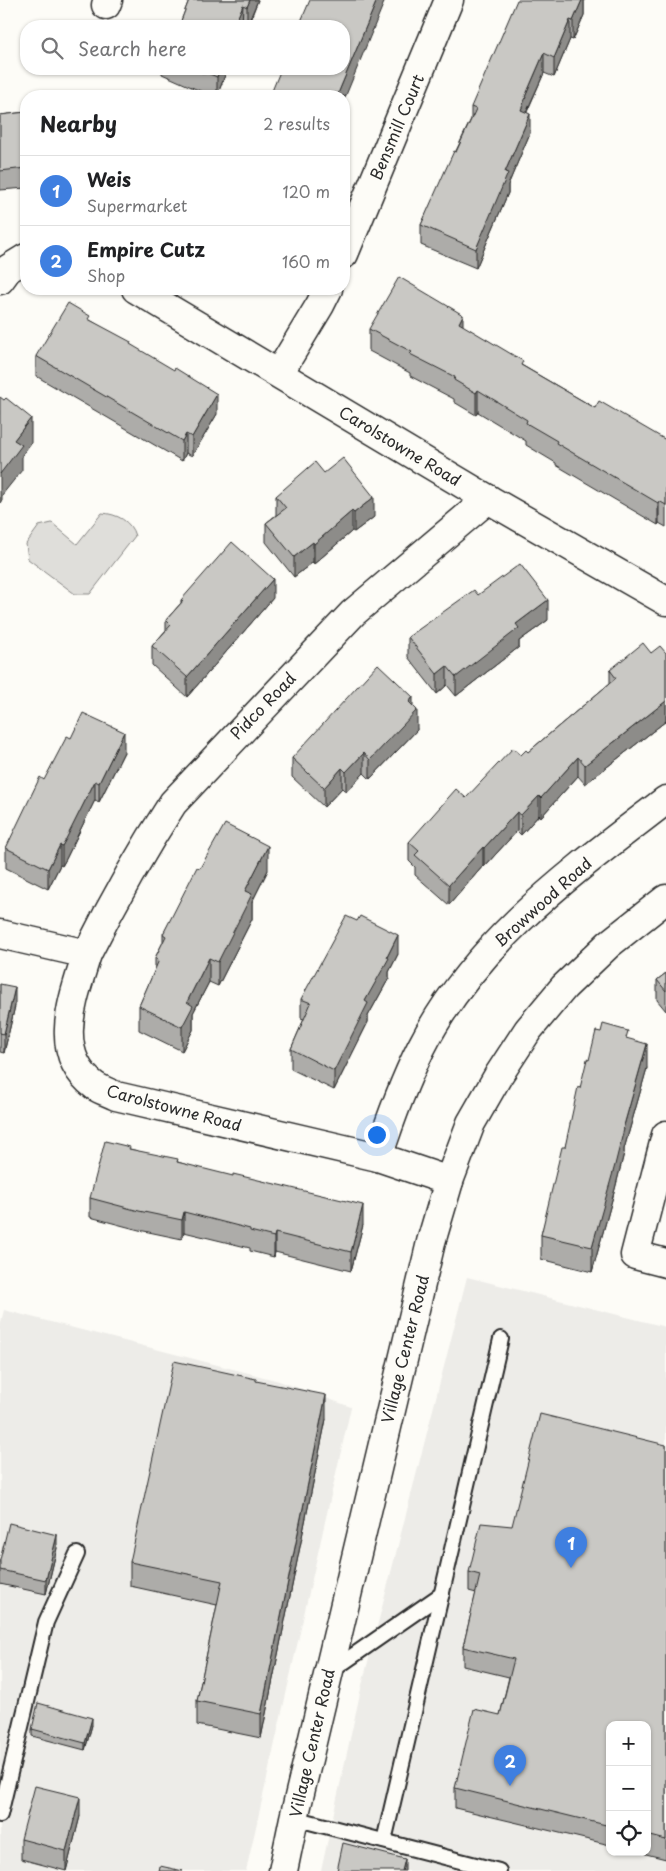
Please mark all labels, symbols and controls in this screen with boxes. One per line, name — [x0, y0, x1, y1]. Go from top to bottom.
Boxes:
search box — [20, 20, 350, 75]
icon: search — [38, 34, 66, 62]
text: Search here — [78, 34, 187, 62]
street label: Bensmill Court — [363, 70, 429, 183]
text: Nearby — [40, 107, 117, 139]
text: 2 results — [263, 111, 330, 135]
text: Weis — [87, 165, 131, 193]
text: 1 — [52, 179, 60, 203]
text: 120 m — [283, 179, 330, 203]
text: Supermarket — [87, 193, 187, 217]
text: Empire Cutz — [87, 235, 205, 263]
text: 2 — [50, 249, 62, 273]
text: 160 m — [282, 249, 330, 273]
text: Shop — [87, 263, 125, 287]
street label: Carolstowne Road — [335, 399, 466, 491]
street label: Pidco Road — [224, 666, 301, 744]
street label: Browwood Road — [488, 851, 596, 952]
street label: Carolstowne Road — [104, 1077, 244, 1137]
your location — [364, 1122, 390, 1148]
street label: Village Center Road — [374, 1272, 434, 1425]
pin: 1 — [555, 1527, 587, 1568]
street label: Village Center Road — [282, 1666, 340, 1820]
map controls — [606, 1721, 651, 1856]
button: + — [606, 1721, 651, 1766]
pin: 2 — [494, 1745, 526, 1786]
button: − — [606, 1766, 651, 1811]
button: locate — [606, 1811, 651, 1856]

